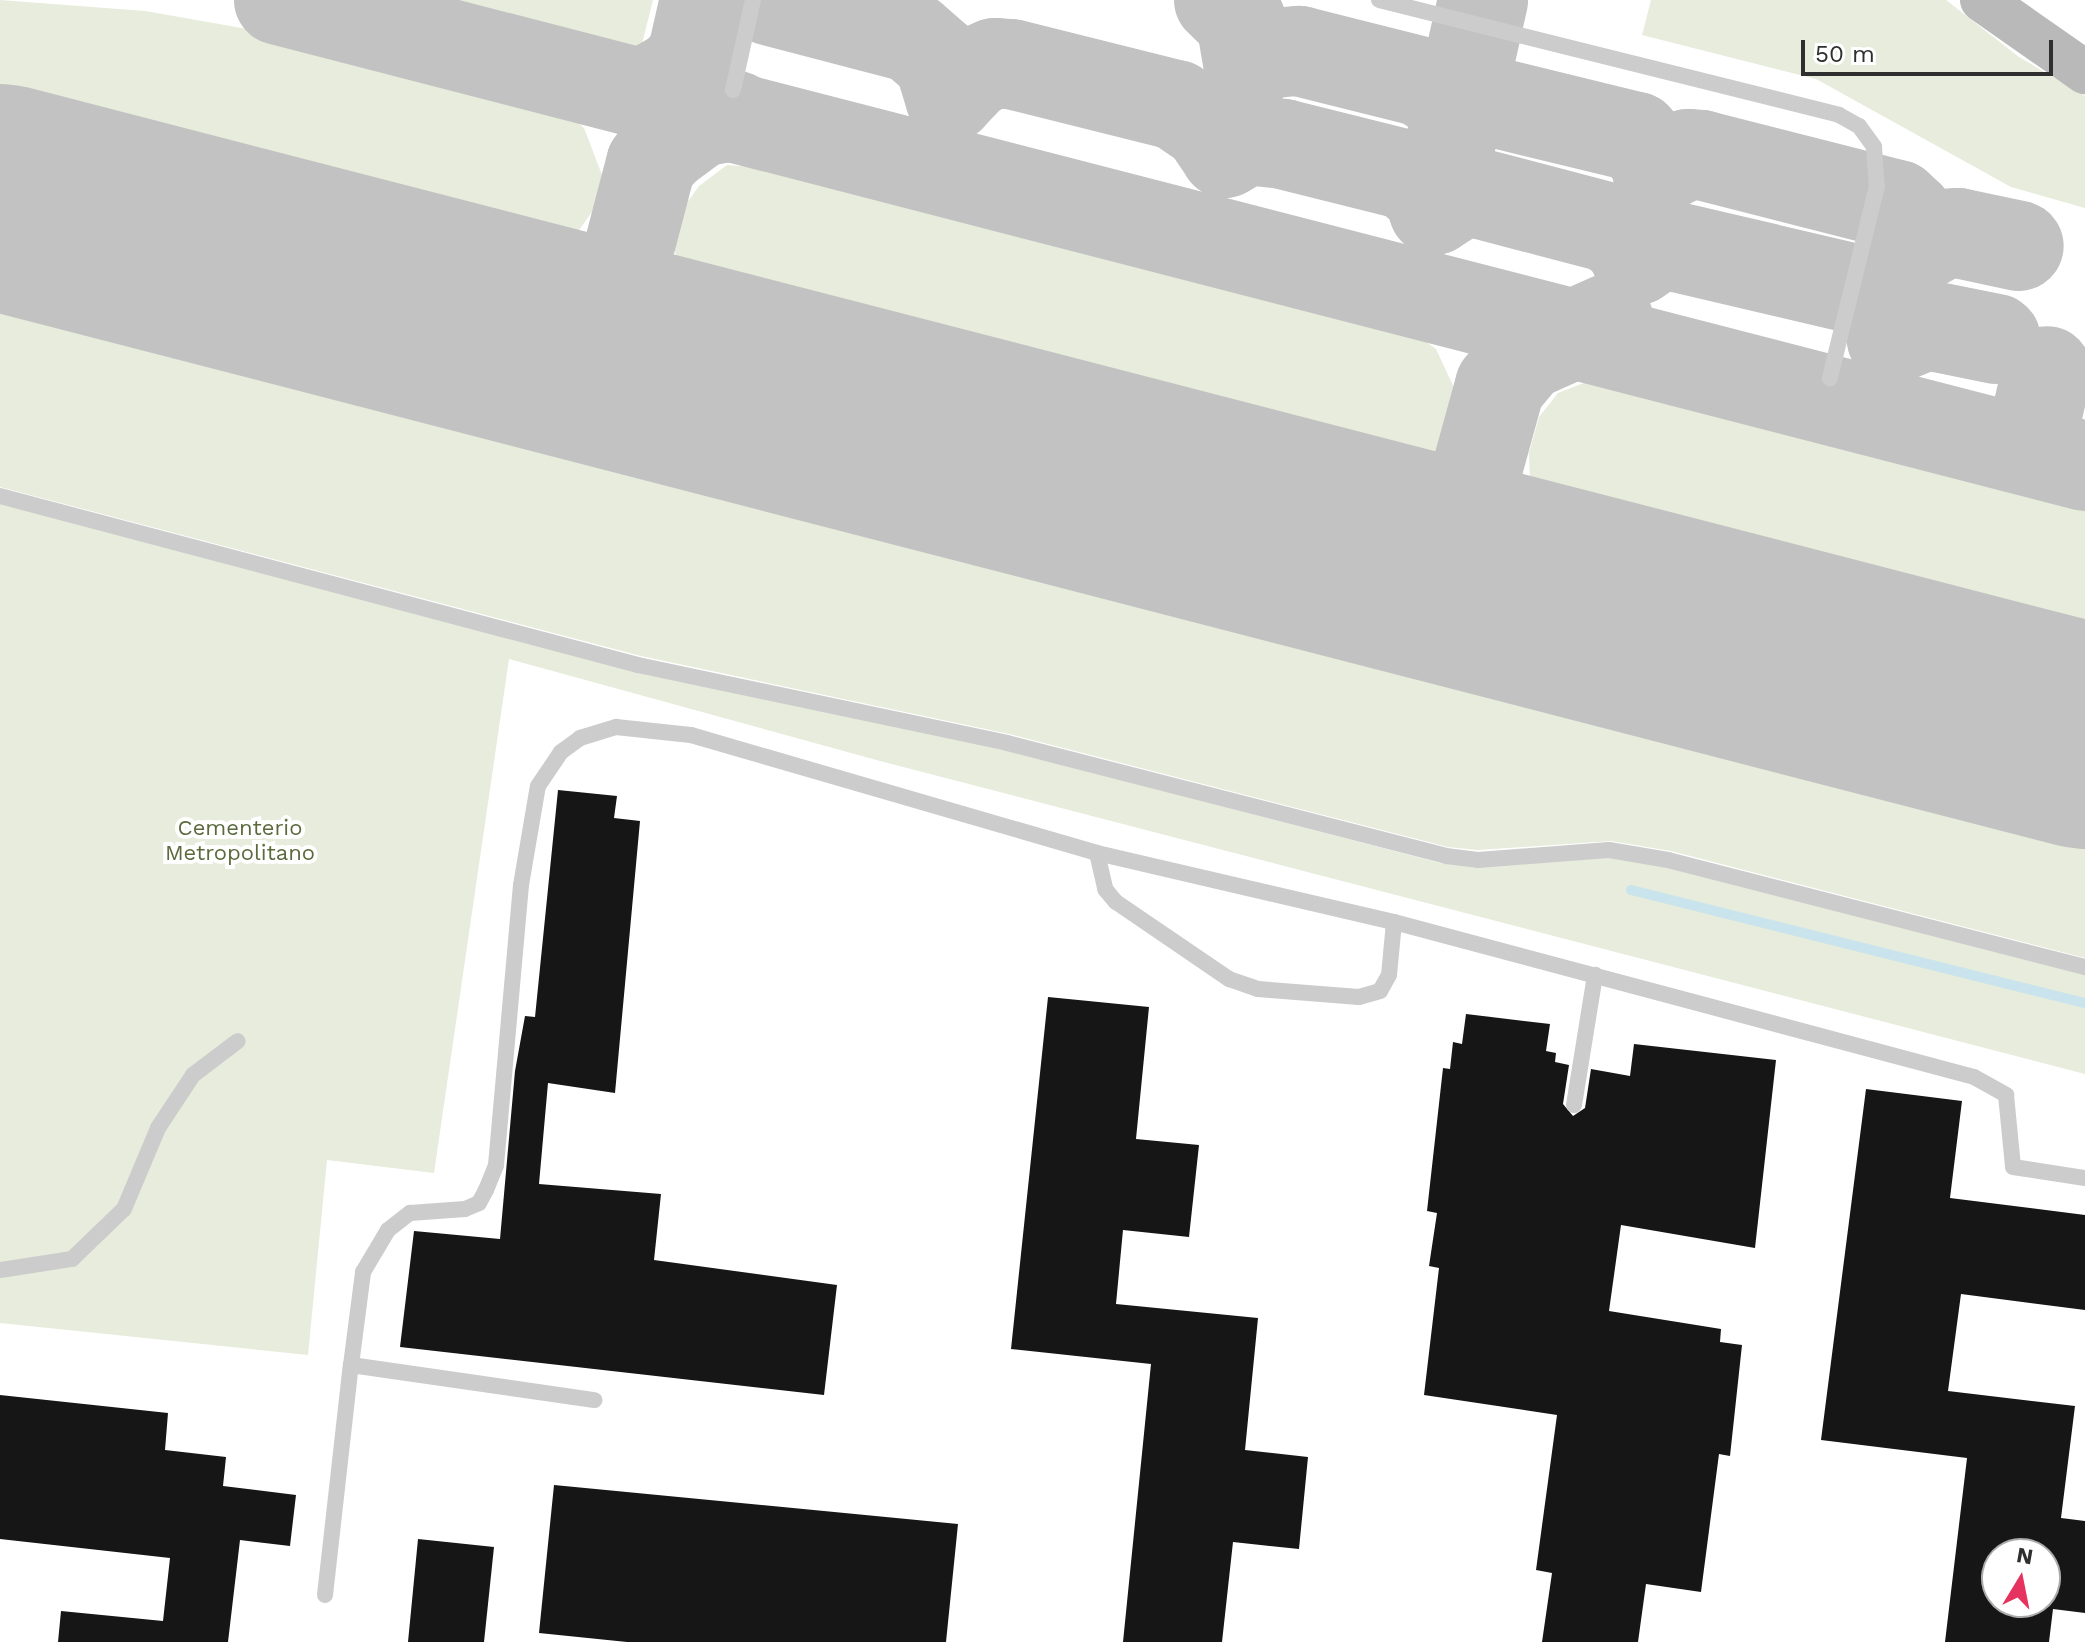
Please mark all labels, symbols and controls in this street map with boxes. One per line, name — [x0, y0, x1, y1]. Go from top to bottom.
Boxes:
scale bar — [1805, 24, 2057, 74]
text: 50 m — [1815, 40, 1875, 68]
park label: Cementerio Metropolitano — [165, 814, 315, 866]
north arrow — [1981, 1538, 2061, 1618]
text: N — [2015, 1542, 2035, 1570]

